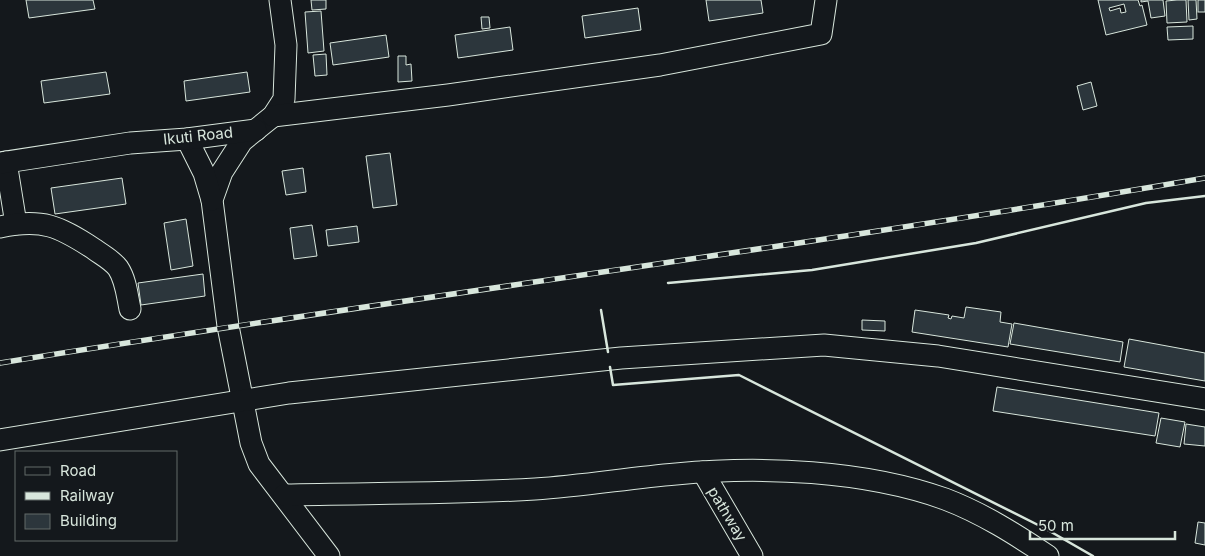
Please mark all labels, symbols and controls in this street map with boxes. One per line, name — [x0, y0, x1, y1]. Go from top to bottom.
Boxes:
street label: Ikuti Road — [162, 122, 234, 149]
legend — [15, 451, 178, 541]
text: Road — [60, 461, 96, 480]
street label: pathway — [704, 483, 751, 545]
text: Railway — [60, 486, 115, 505]
scale bar — [1030, 508, 1175, 540]
text: Building — [60, 511, 117, 530]
text: 50 m — [1038, 516, 1074, 535]

